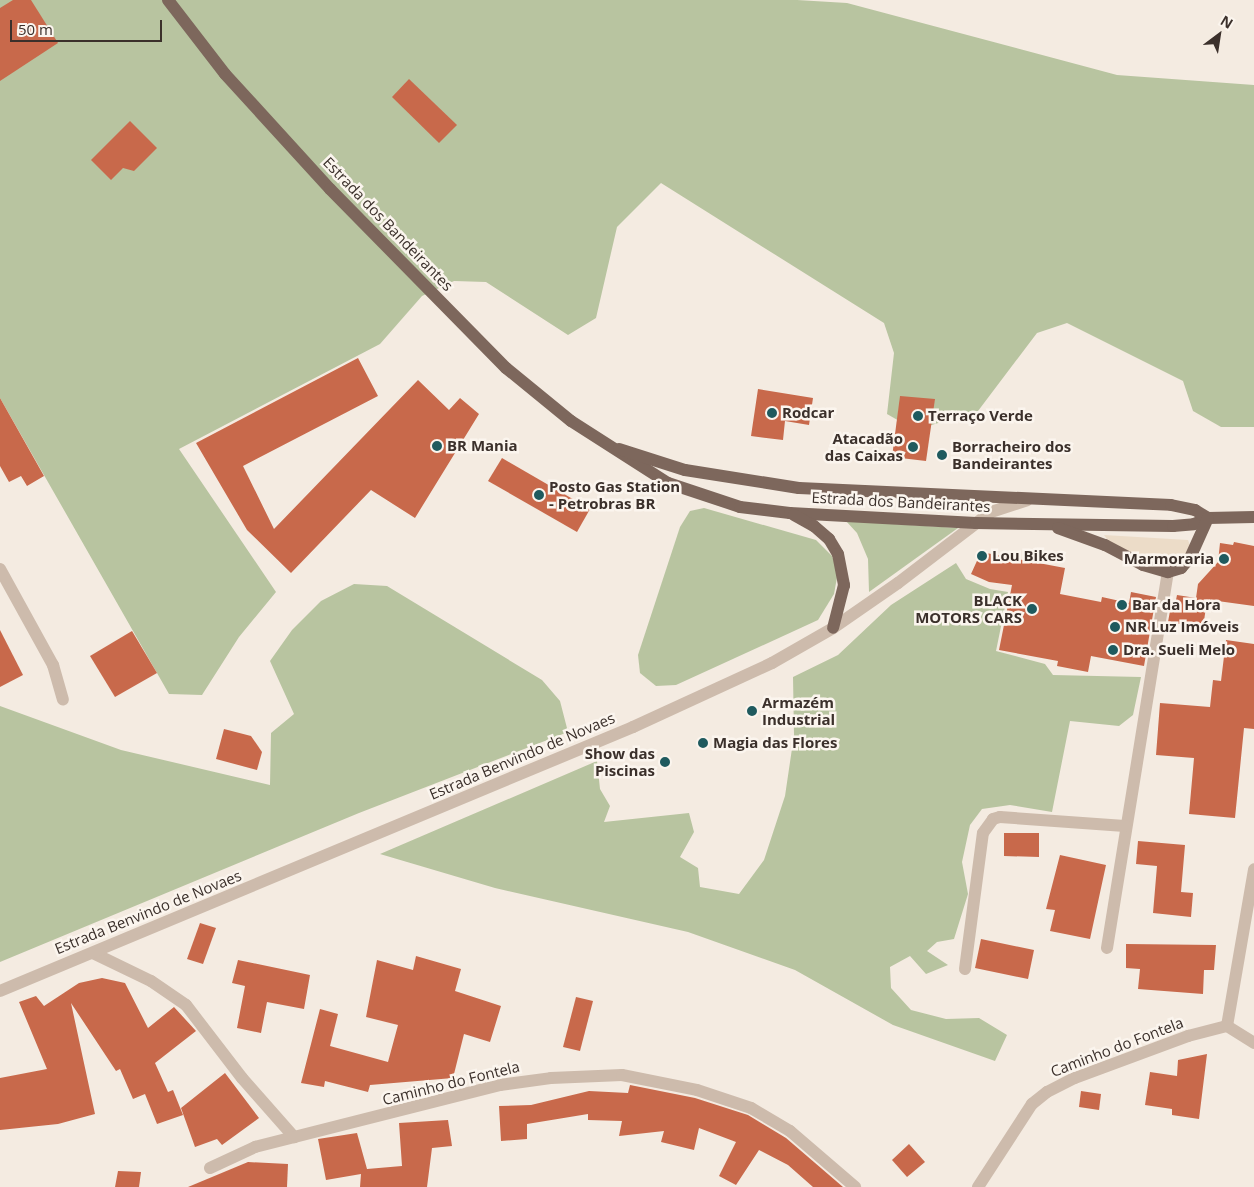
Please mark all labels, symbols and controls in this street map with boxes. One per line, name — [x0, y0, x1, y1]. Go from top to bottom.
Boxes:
scale bar — [12, 10, 165, 42]
north arrow — [1194, 10, 1244, 60]
text: N — [1217, 11, 1237, 33]
text: 50 m — [18, 19, 53, 39]
street label: Estrada dos Bandeirantes — [319, 153, 457, 295]
place label: Rodcar — [782, 404, 834, 422]
marker: Rodcar — [766, 407, 778, 419]
place label: Terraço Verde — [928, 407, 1033, 425]
marker: Terraço Verde — [912, 410, 924, 422]
place label: Atacadão das Caixas — [825, 429, 903, 464]
place label: BR Mania — [447, 437, 518, 455]
place label: Borracheiro dos Bandeirantes — [952, 437, 1071, 472]
marker: BR Mania — [431, 440, 443, 452]
marker: Atacadão das Caixas — [907, 441, 919, 453]
marker: Borracheiro dos Bandeirantes — [936, 449, 948, 461]
place label: Posto Gas Station - Petrobras BR — [549, 477, 680, 512]
street label: Estrada dos Bandeirantes — [811, 488, 991, 516]
marker: Posto Gas Station - Petrobras BR — [533, 489, 545, 501]
place label: Lou Bikes — [992, 547, 1064, 565]
marker: Lou Bikes — [976, 550, 988, 562]
place label: Marmoraria — [1124, 550, 1214, 568]
marker: Marmoraria — [1218, 553, 1230, 565]
place label: BLACK MOTORS CARS — [915, 591, 1022, 626]
place label: Bar da Hora — [1132, 596, 1221, 614]
marker: Bar da Hora — [1116, 599, 1128, 611]
marker: BLACK MOTORS CARS — [1026, 603, 1038, 615]
place label: NR Luz Imóveis — [1125, 618, 1239, 636]
marker: NR Luz Imóveis — [1109, 621, 1121, 633]
place label: Dra. Sueli Melo — [1123, 641, 1235, 659]
marker: Dra. Sueli Melo — [1107, 644, 1119, 656]
place label: Armazém Industrial — [762, 693, 835, 728]
marker: Armazém Industrial — [746, 705, 758, 717]
street label: Estrada Benvindo de Novaes — [427, 709, 617, 803]
place label: Magia das Flores — [713, 734, 837, 752]
marker: Magia das Flores — [697, 737, 709, 749]
place label: Show das Piscinas — [585, 744, 655, 779]
marker: Show das Piscinas — [659, 756, 671, 768]
street label: Estrada Benvindo de Novaes — [52, 866, 244, 958]
street label: Caminho do Fontela — [1048, 1013, 1186, 1081]
street label: Caminho do Fontela — [381, 1057, 521, 1109]

